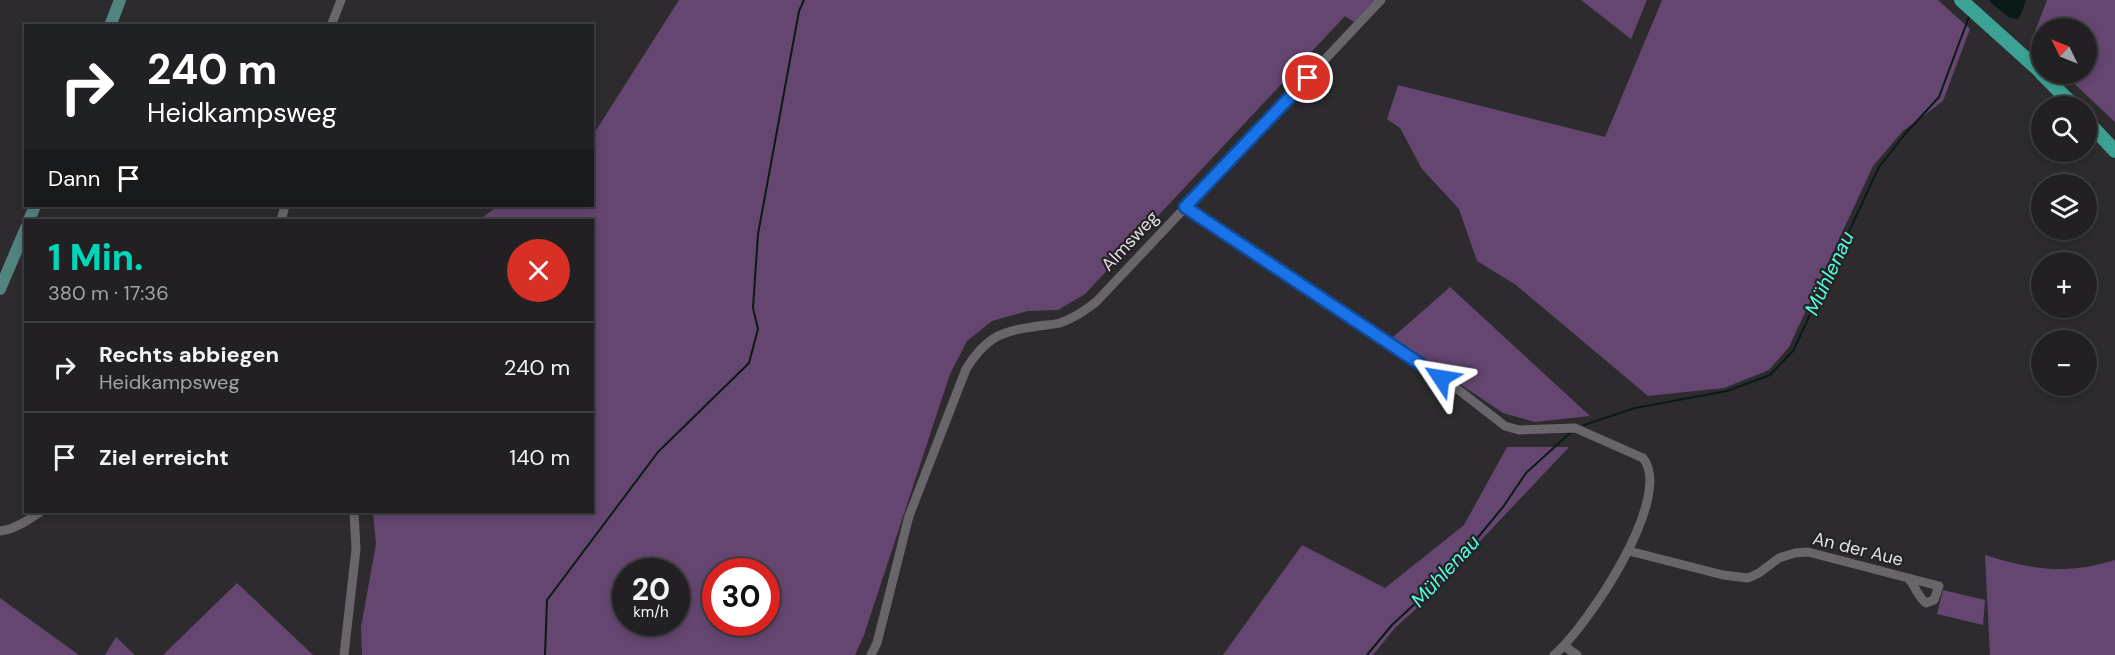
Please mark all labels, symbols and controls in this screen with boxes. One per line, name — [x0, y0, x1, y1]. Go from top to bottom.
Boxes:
north arrow — [2031, 18, 2097, 84]
map controls — [2031, 18, 2097, 396]
text: 240 m — [147, 42, 277, 97]
icon: right — [48, 48, 126, 126]
pin — [1282, 52, 1333, 103]
icon: arrive — [1291, 61, 1324, 94]
text: Heidkampsweg — [147, 95, 337, 130]
button: search — [2031, 96, 2097, 162]
icon: arrive — [112, 162, 145, 195]
text: Dann — [48, 164, 100, 193]
button: layers — [2031, 174, 2097, 240]
street label: Almsweg — [1096, 206, 1164, 276]
water label: Mühlenau — [1798, 227, 1860, 319]
text: 1 Min. — [48, 234, 143, 281]
button: close — [507, 239, 570, 302]
button: + — [2031, 252, 2097, 318]
text: 380 m · 17:36 — [48, 280, 169, 306]
button: − — [2031, 330, 2097, 396]
text: Rechts abbiegen — [99, 340, 279, 369]
position arrow — [1409, 346, 1473, 410]
icon: right — [48, 351, 81, 384]
text: 240 m — [504, 353, 570, 382]
text: Heidkampsweg — [99, 369, 240, 395]
icon: arrive — [48, 441, 81, 474]
text: Ziel erreicht — [99, 443, 229, 472]
text: 140 m — [509, 443, 570, 472]
street label: An der Aue — [1810, 526, 1906, 572]
water label: Mühlenau — [1405, 529, 1485, 613]
speed limit sign: 30 — [702, 558, 780, 636]
text: 20 — [632, 570, 670, 609]
text: km/h — [633, 602, 669, 622]

